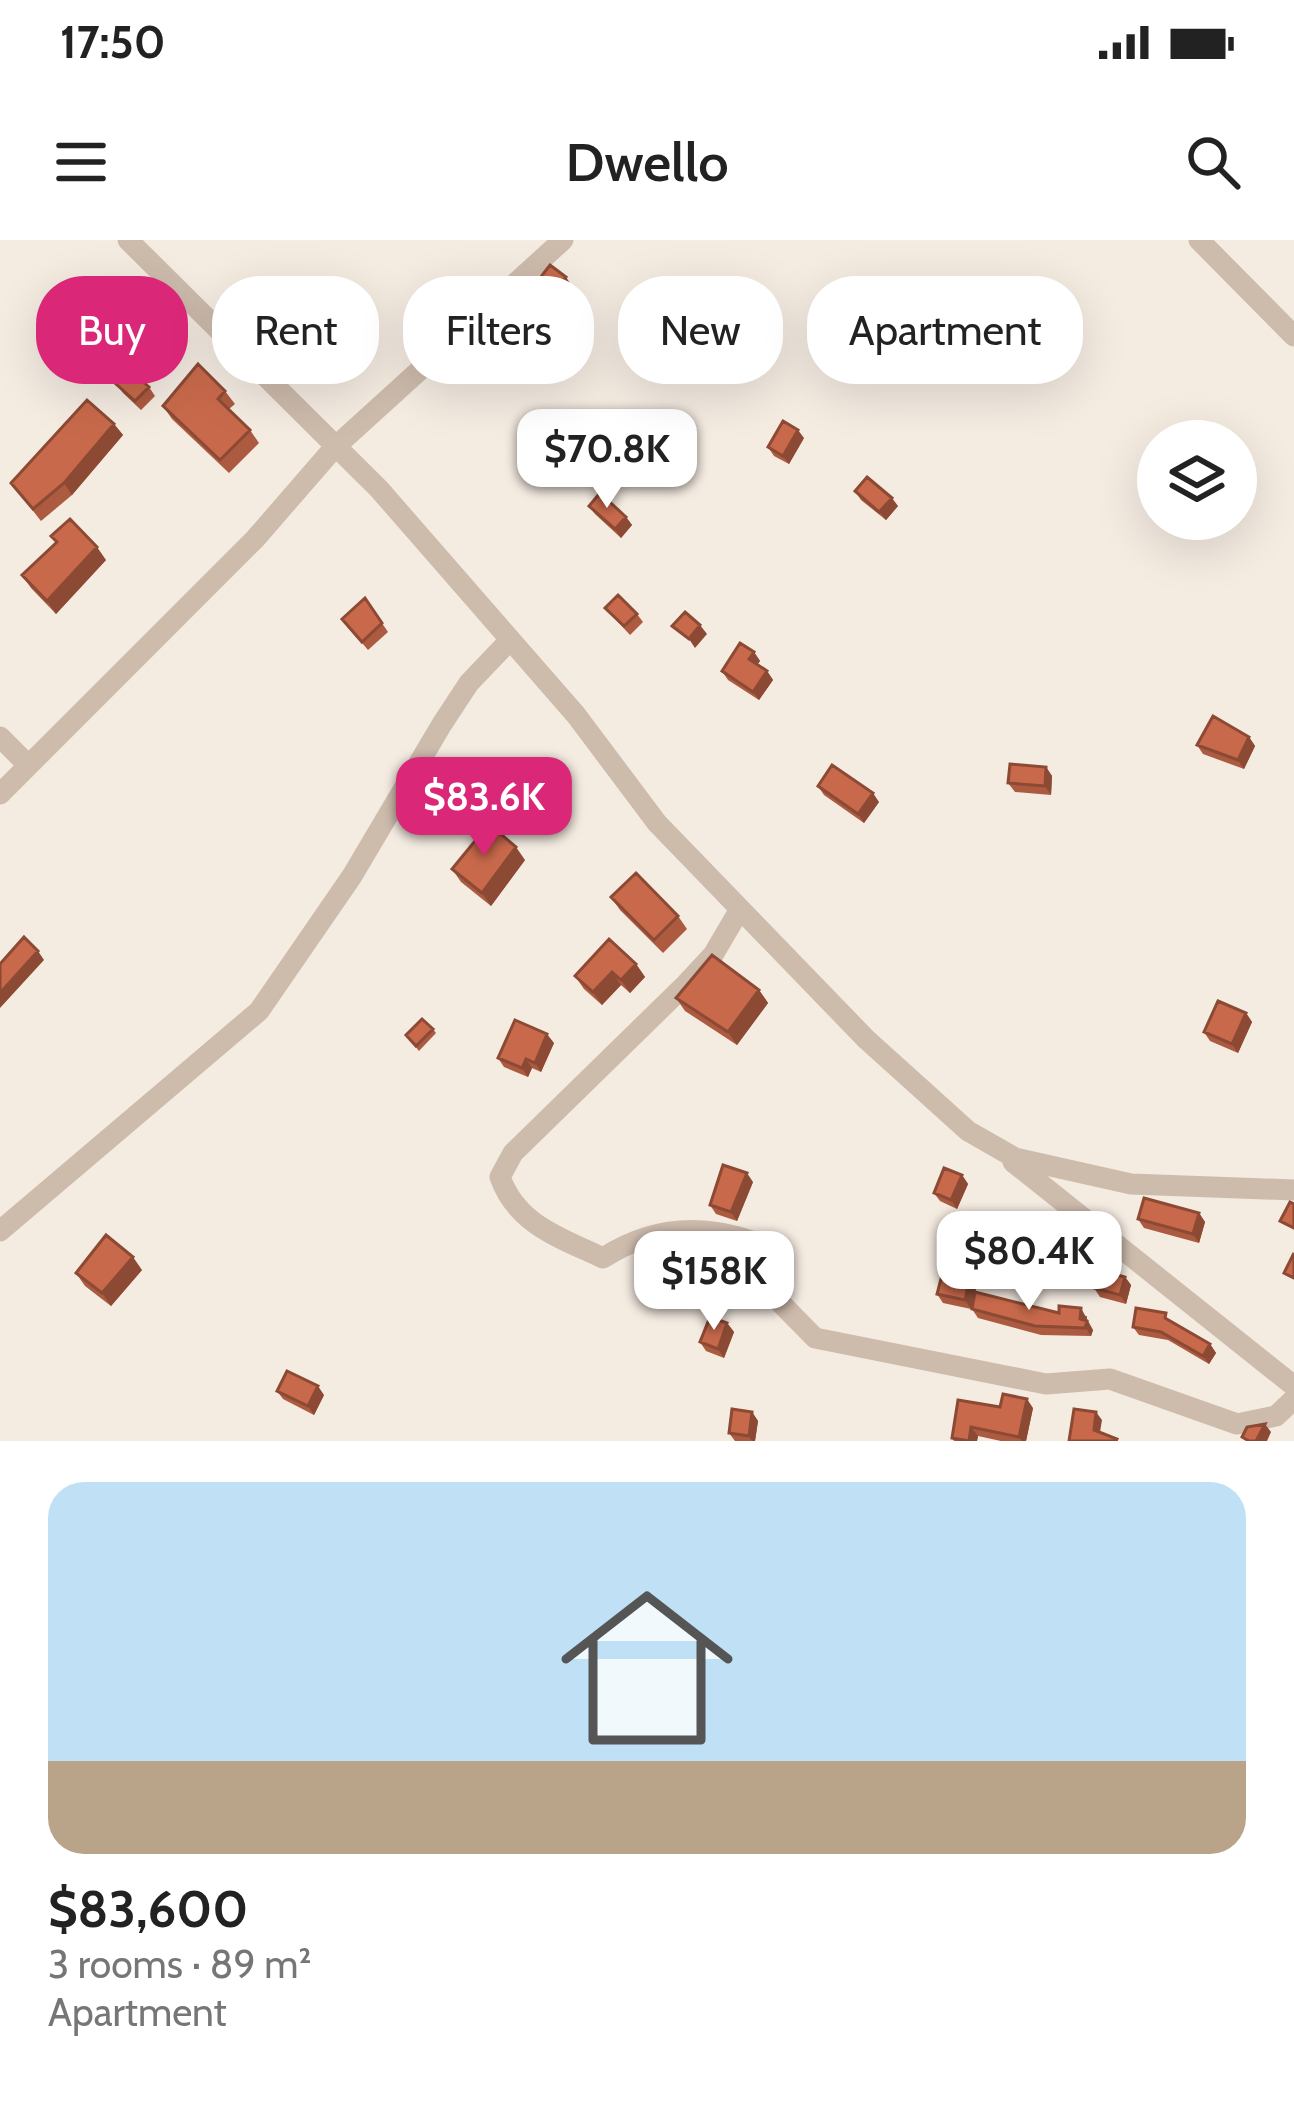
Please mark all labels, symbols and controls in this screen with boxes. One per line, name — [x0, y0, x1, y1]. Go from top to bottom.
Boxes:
text: 17:50 — [60, 15, 165, 69]
icon: menu — [48, 129, 114, 195]
text: Dwello — [565, 129, 729, 195]
icon: search — [1180, 129, 1246, 195]
chip: Buy — [36, 276, 188, 384]
chip: Rent — [212, 276, 379, 384]
chip: Filters — [403, 276, 594, 384]
chip: New — [618, 276, 783, 384]
chip: Apartment — [807, 276, 1083, 384]
pin: $70.8K — [509, 409, 705, 511]
map controls — [1137, 420, 1257, 540]
button: layers — [1137, 420, 1257, 540]
text: $70.8K — [544, 424, 670, 472]
pin: $83.6K — [386, 757, 582, 859]
text: $83.6K — [423, 772, 545, 820]
pin: $80.4K — [931, 1211, 1127, 1313]
text: $80.4K — [964, 1226, 1094, 1274]
pin: $158K — [630, 1231, 798, 1333]
text: $158K — [661, 1246, 767, 1294]
icon: home — [539, 1560, 755, 1776]
text: $83,600 — [48, 1878, 248, 1940]
text: 3 rooms · 89 m² — [48, 1940, 311, 1988]
text: Apartment — [48, 1988, 227, 2036]

